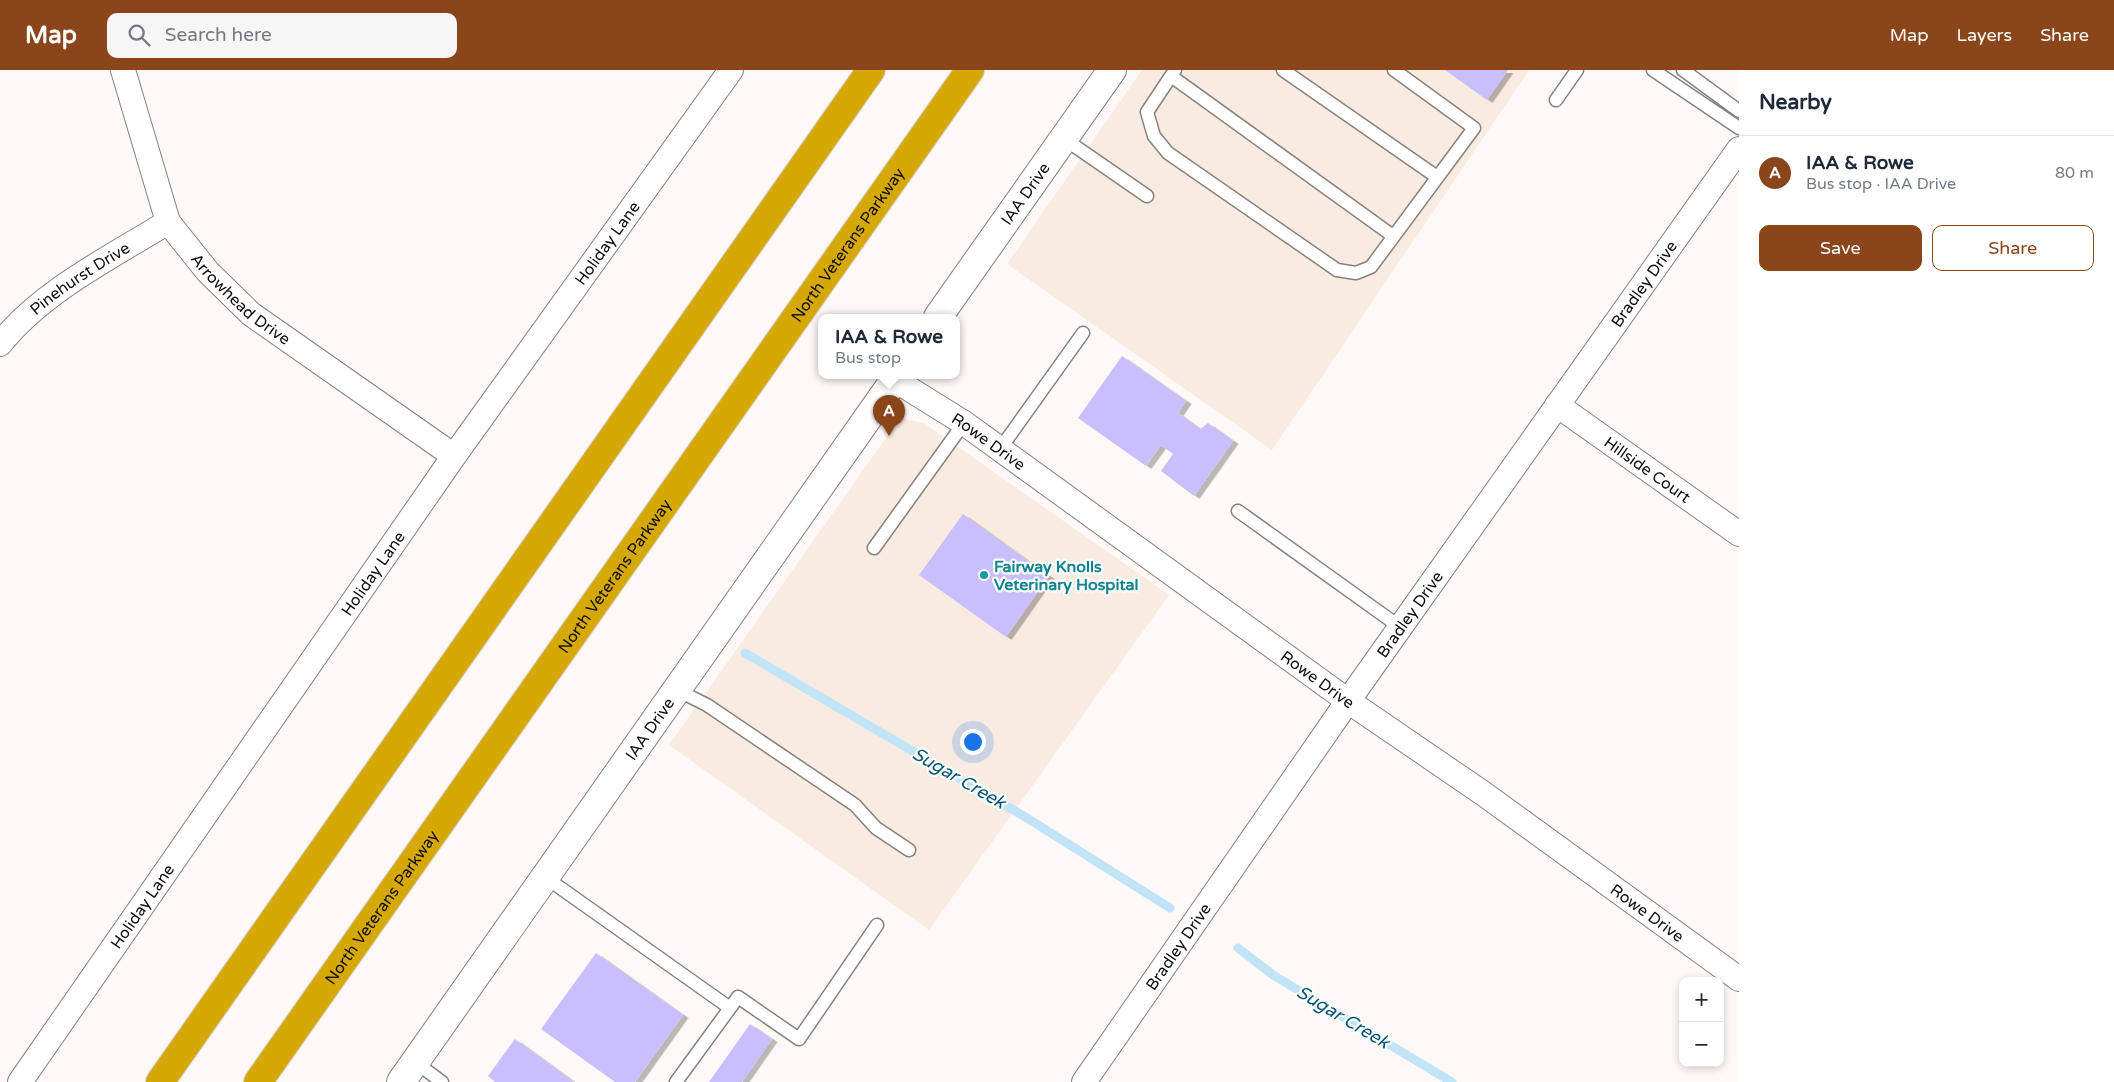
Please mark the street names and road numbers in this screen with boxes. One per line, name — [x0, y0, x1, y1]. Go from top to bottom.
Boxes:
street label: IAA Drive — [997, 159, 1055, 229]
street label: North Veterans Parkway — [787, 164, 909, 326]
street label: Holiday Lane — [571, 198, 645, 289]
street label: Bradley Drive — [1607, 237, 1682, 331]
street label: Pinehurst Drive — [26, 238, 134, 319]
street label: Arrowhead Drive — [186, 250, 294, 349]
street label: Rowe Drive — [948, 409, 1029, 475]
street label: Hillside Court — [1600, 432, 1694, 508]
street label: North Veterans Parkway — [554, 495, 676, 657]
street label: Holiday Lane — [337, 528, 410, 620]
street label: Bradley Drive — [1373, 568, 1448, 662]
street label: Rowe Drive — [1276, 647, 1358, 713]
street label: IAA Drive — [621, 694, 679, 764]
street label: North Veterans Parkway — [321, 826, 443, 989]
street label: Holiday Lane — [107, 861, 179, 953]
street label: Rowe Drive — [1606, 880, 1688, 947]
street label: Bradley Drive — [1142, 900, 1216, 994]

